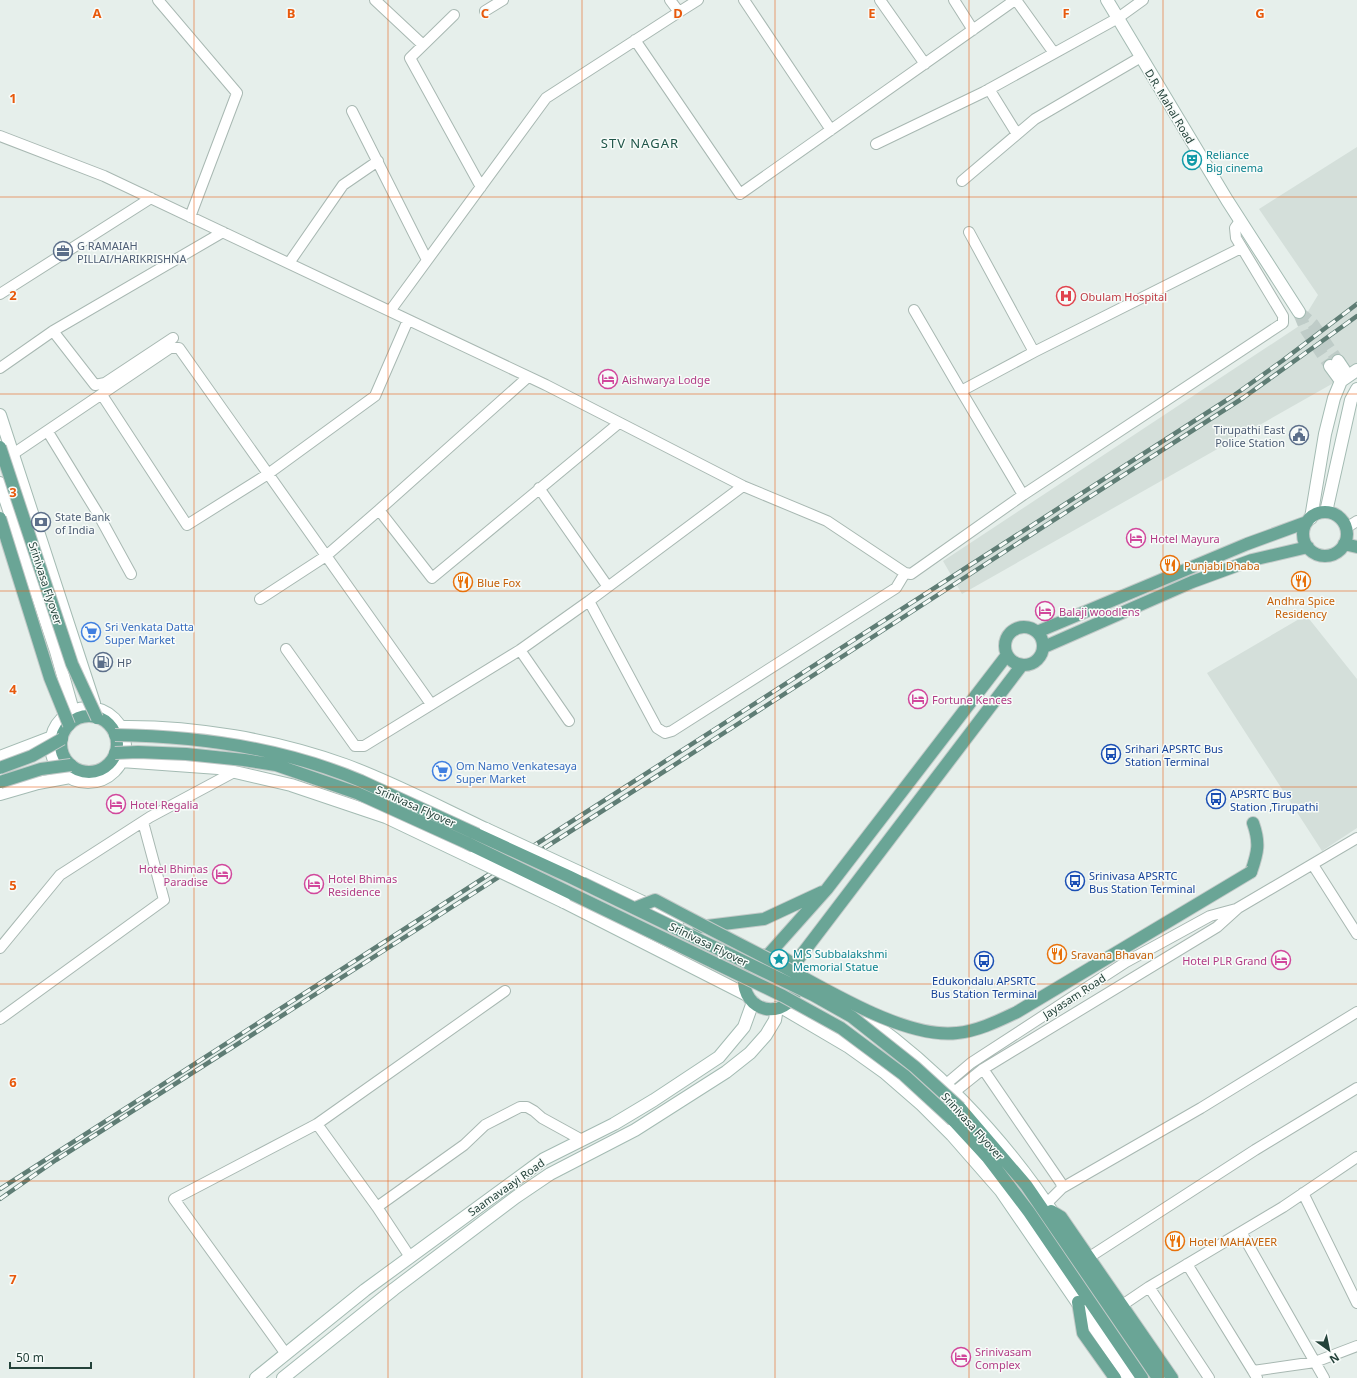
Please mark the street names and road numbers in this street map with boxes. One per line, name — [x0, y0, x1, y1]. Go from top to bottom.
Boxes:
street label: D.R. Mahal Road — [1142, 66, 1198, 146]
street label: Srinivasa Flyover — [26, 540, 67, 627]
street label: Srinivasa Flyover — [374, 782, 459, 831]
street label: Srinivasa Flyover — [667, 918, 751, 970]
street label: Jayasam Road — [1039, 970, 1108, 1022]
street label: Srinivasa Flyover — [939, 1089, 1008, 1163]
street label: Saamavaayi Road — [465, 1155, 547, 1219]

